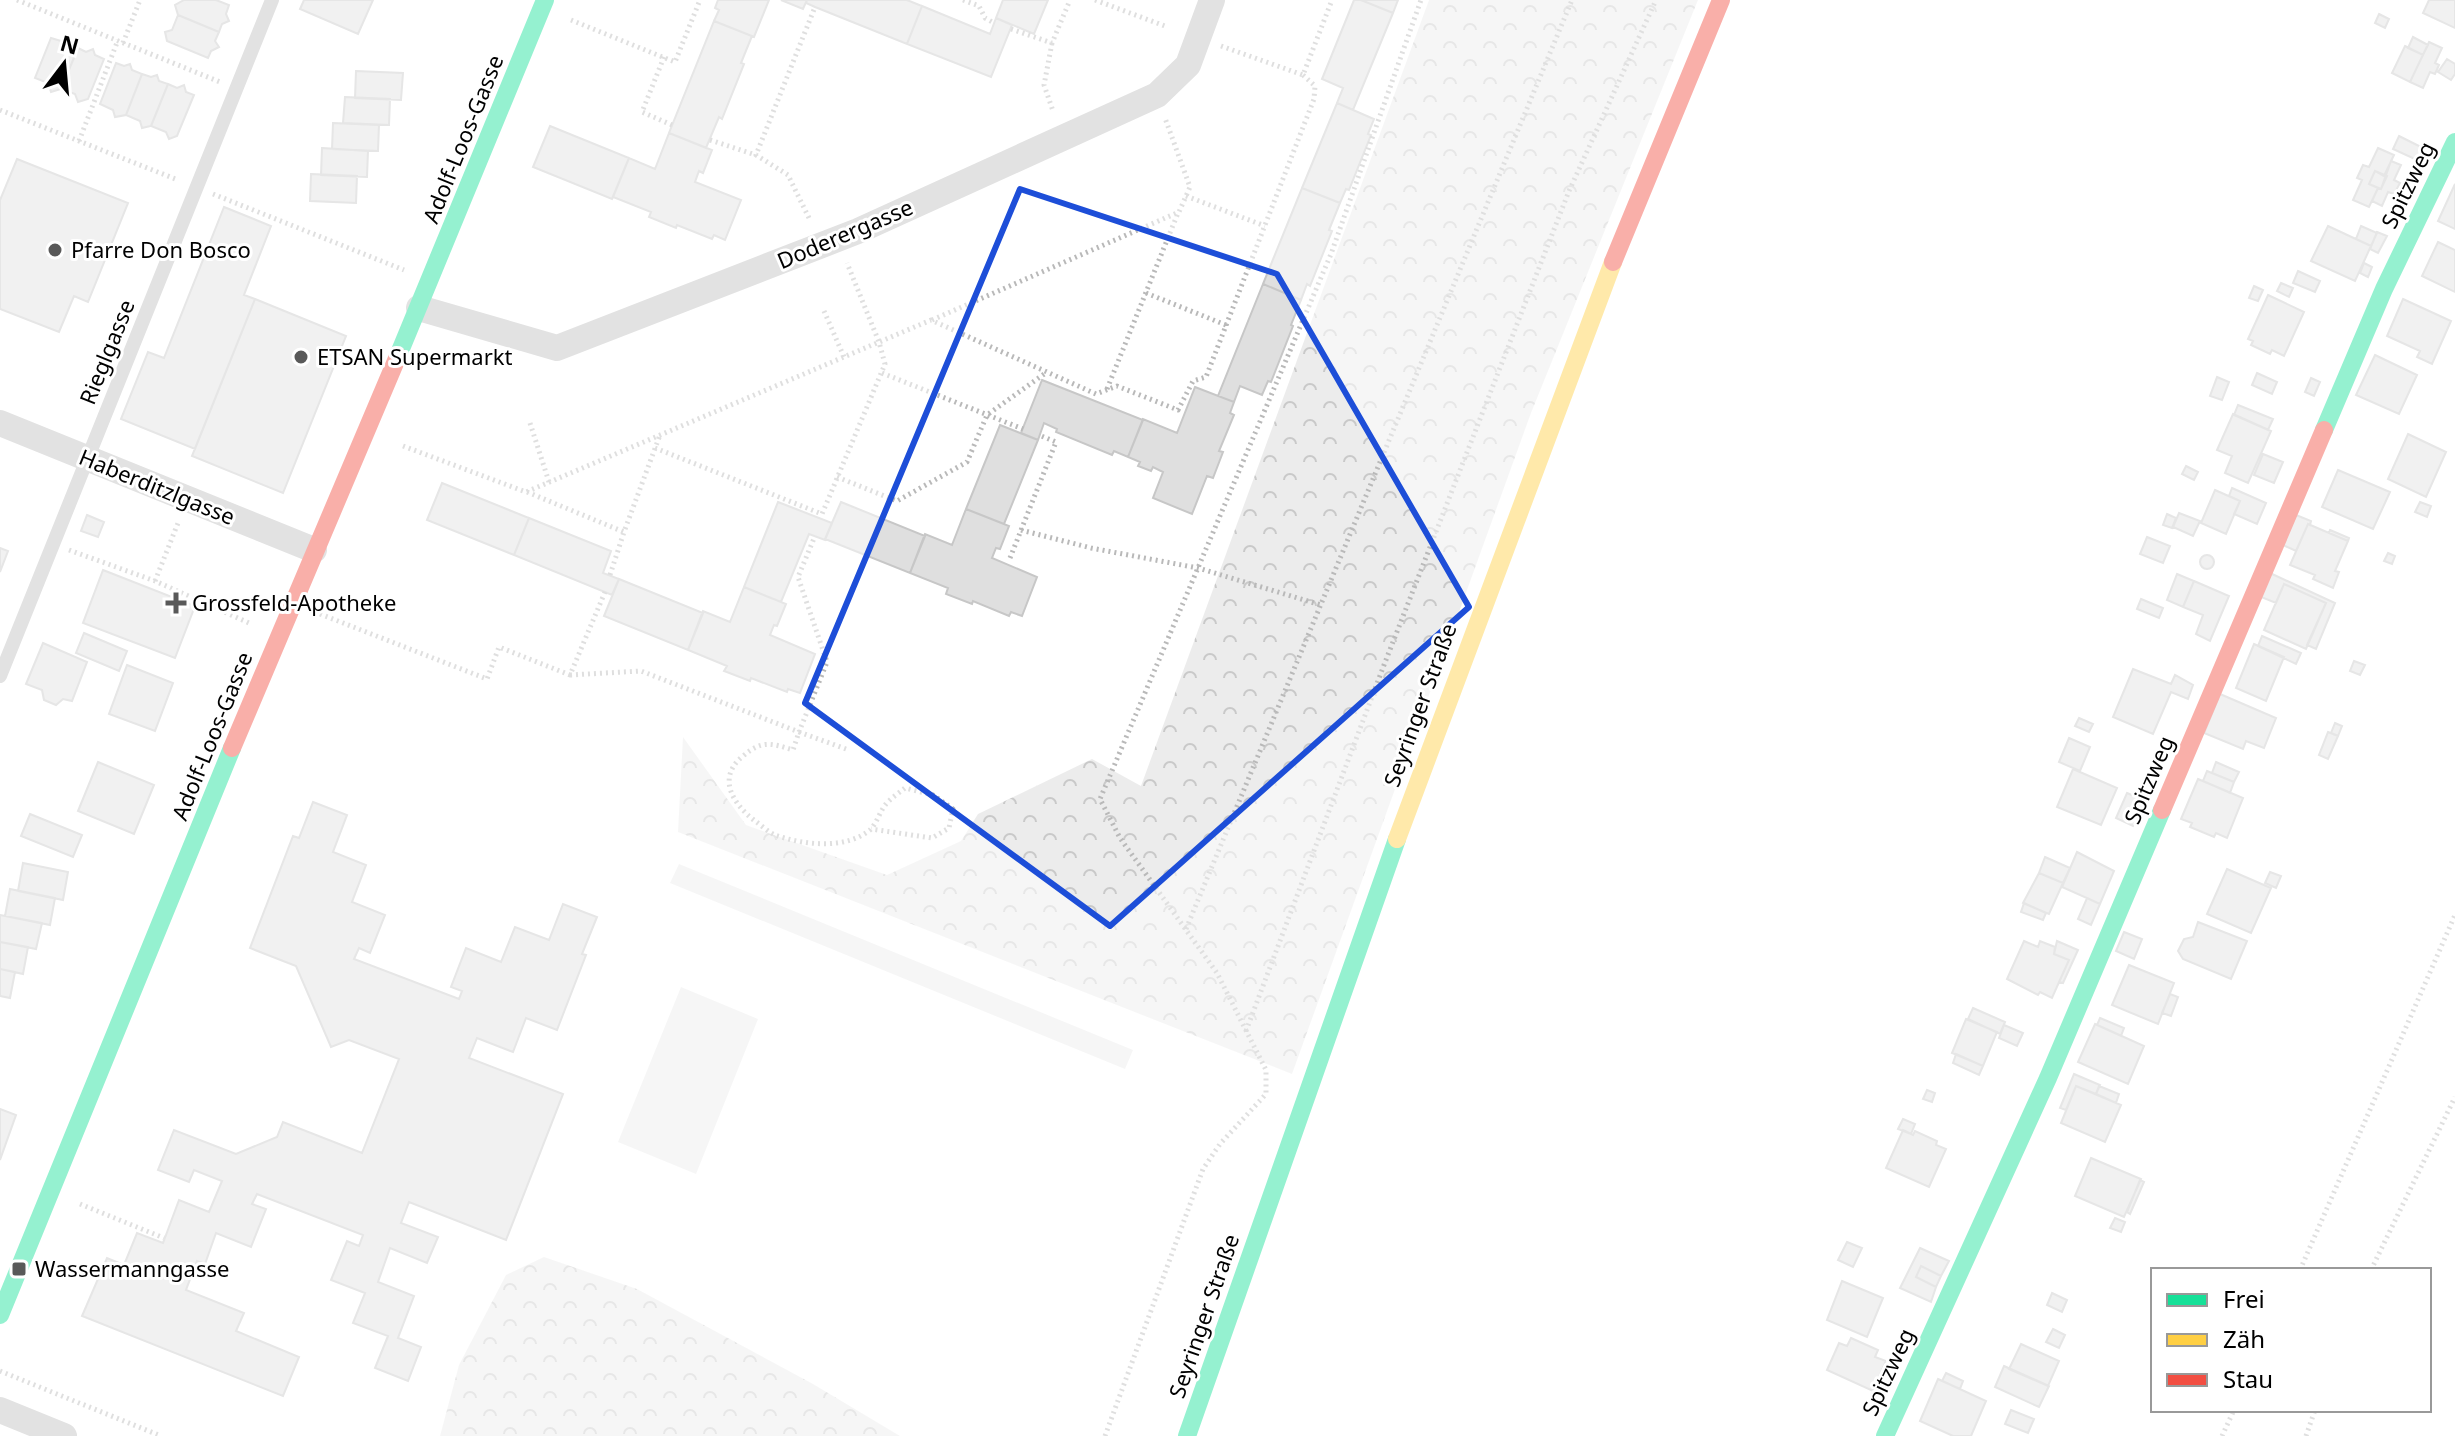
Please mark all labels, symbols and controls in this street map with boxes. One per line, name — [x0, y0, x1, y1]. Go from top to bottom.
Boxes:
north arrow — [24, 24, 104, 104]
text: N — [57, 27, 83, 61]
street label: Adolf-Loos-Gasse — [415, 50, 509, 227]
street label: Spitzweg — [2373, 136, 2441, 233]
street label: Doderergasse — [772, 191, 917, 275]
place label: Pfarre Don Bosco — [71, 234, 251, 264]
marker: Pfarre Don Bosco — [46, 241, 64, 259]
street label: Rieglgasse — [71, 295, 141, 408]
place label: ETSAN Supermarkt — [317, 341, 512, 371]
marker: ETSAN Supermarkt — [292, 348, 310, 366]
street label: Haberditzlgasse — [75, 441, 240, 531]
place label: Grossfeld-Apotheke — [192, 587, 396, 617]
marker: Grossfeld-Apotheke — [167, 594, 185, 612]
street label: Seyringer Straße — [1376, 619, 1463, 790]
street label: Adolf-Loos-Gasse — [164, 647, 258, 824]
street label: Spitzweg — [2116, 731, 2180, 828]
street label: Seyringer Straße — [1161, 1230, 1245, 1402]
place label: Wassermanngasse — [35, 1253, 229, 1283]
marker: Wassermanngasse — [10, 1260, 28, 1278]
legend — [2151, 1268, 2431, 1412]
text: Frei — [2223, 1282, 2265, 1315]
text: Zäh — [2223, 1322, 2265, 1355]
street label: Spitzweg — [1854, 1323, 1920, 1420]
text: Stau — [2223, 1362, 2273, 1395]

